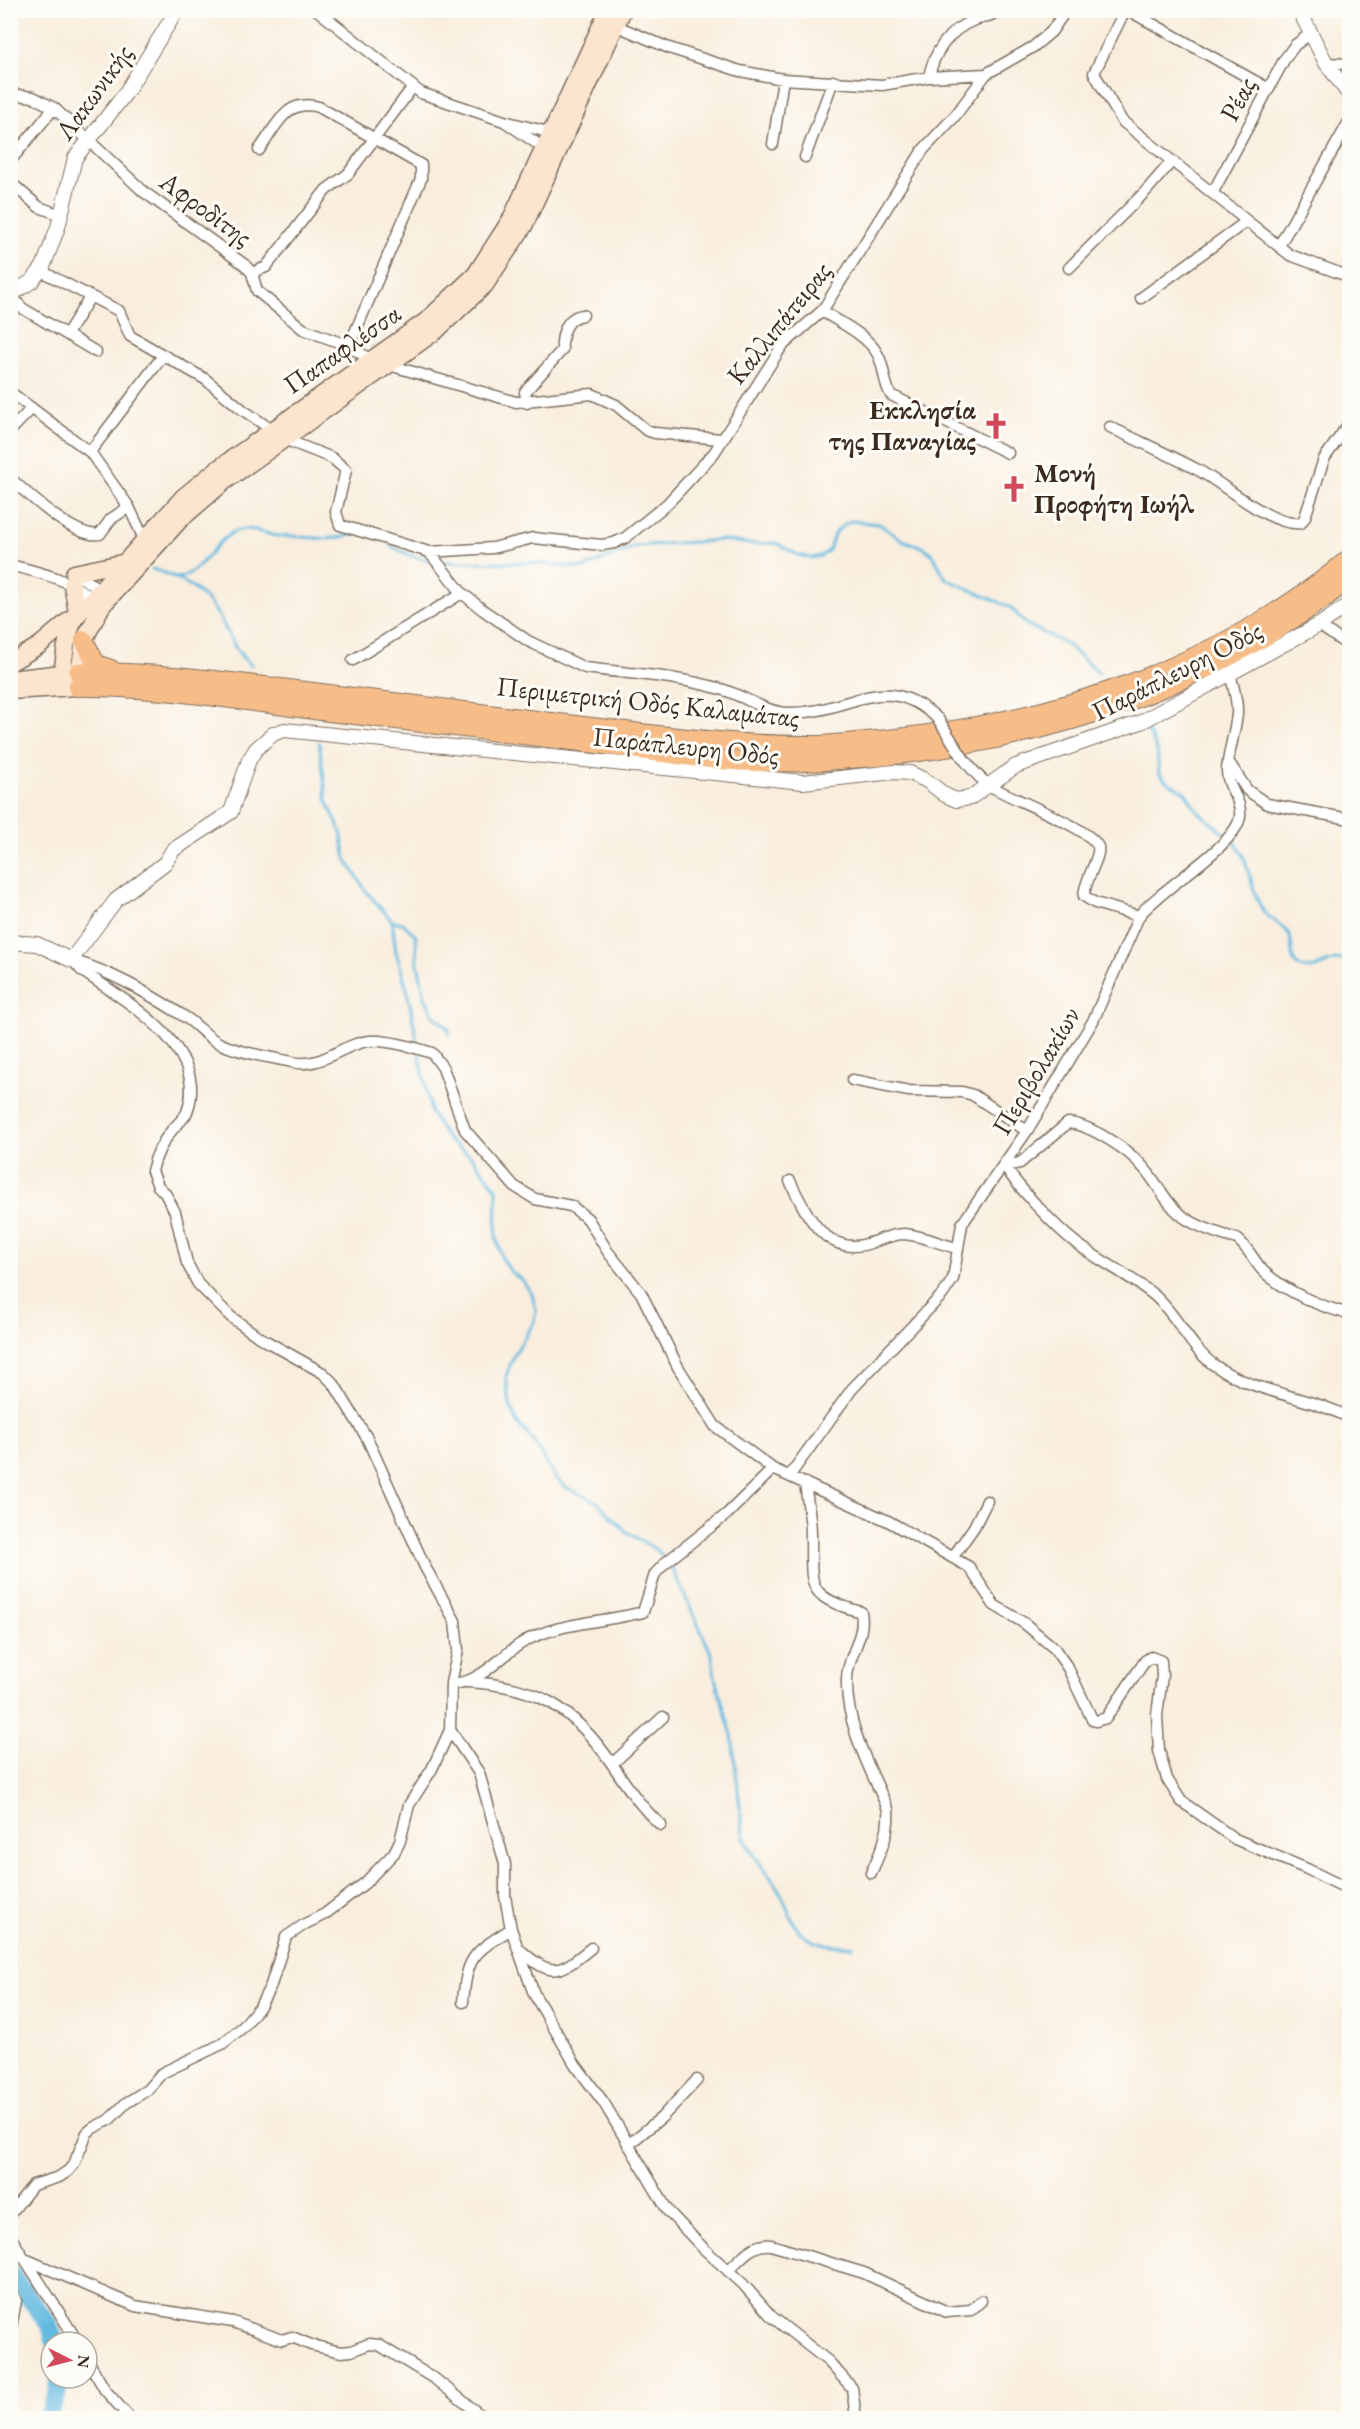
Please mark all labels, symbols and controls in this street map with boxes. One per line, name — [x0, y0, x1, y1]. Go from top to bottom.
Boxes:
street label: Λακωνικής — [46, 37, 140, 147]
street label: Ρέας — [1211, 70, 1264, 127]
street label: Αφροδίτης — [152, 163, 259, 254]
street label: Καλλιπάτειρας — [718, 254, 839, 391]
street label: Παπαφλέσσα — [276, 295, 408, 402]
place label: Εκκλησία της Παναγίας — [829, 392, 976, 458]
church icon: Εκκλησία της Παναγίας — [981, 411, 1011, 441]
place label: Μονή Προφήτη Ιωήλ — [1034, 455, 1194, 521]
church icon: Μονή Προφήτη Ιωήλ — [999, 474, 1029, 504]
street label: Παράπλευρη Οδός — [1085, 612, 1268, 729]
street label: Περιμετρική Οδός Καλαμάτας — [495, 668, 801, 735]
street label: Παράπλευρη Οδός — [591, 718, 781, 773]
street label: Περιβολακίων — [984, 1000, 1088, 1141]
north arrow — [39, 2330, 99, 2390]
text: N — [72, 2354, 95, 2369]

